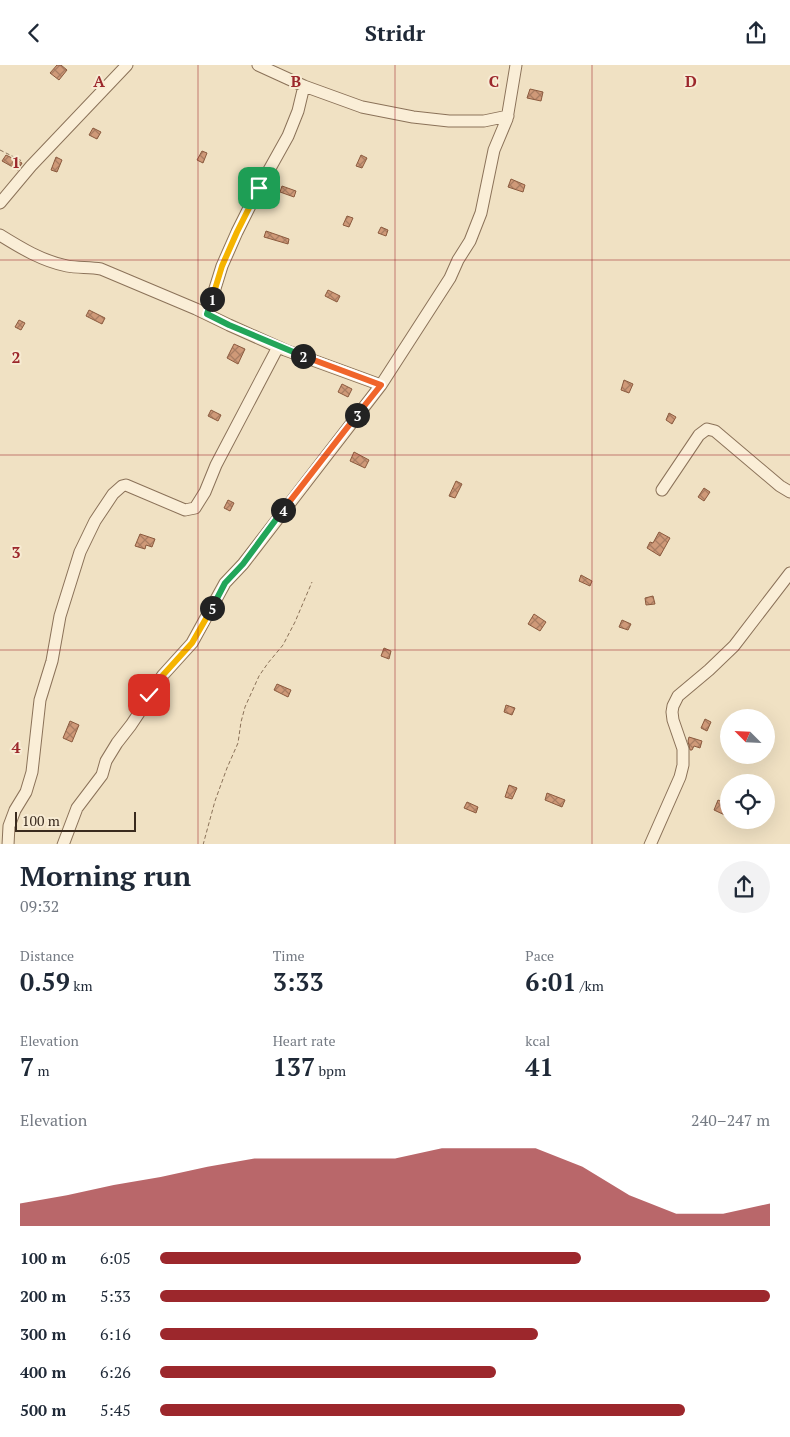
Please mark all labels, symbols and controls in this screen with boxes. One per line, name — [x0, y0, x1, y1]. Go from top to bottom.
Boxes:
text: Stridr — [365, 18, 425, 47]
icon: back — [20, 19, 48, 47]
icon: share — [742, 19, 770, 47]
text: A — [93, 70, 105, 92]
text: B — [291, 70, 301, 92]
text: C — [489, 70, 499, 92]
text: D — [685, 70, 697, 92]
text: 1 — [11, 151, 21, 173]
pin — [238, 167, 280, 209]
icon: arrive — [245, 174, 273, 202]
pin: 1 — [200, 287, 224, 311]
text: 1 — [209, 290, 216, 309]
pin: 2 — [290, 343, 316, 369]
text: 2 — [11, 346, 21, 368]
text: 2 — [300, 347, 307, 366]
pin: 3 — [344, 403, 370, 427]
text: 3 — [354, 406, 361, 425]
pin: 4 — [270, 497, 296, 523]
text: 4 — [280, 501, 287, 520]
text: 3 — [11, 541, 21, 563]
pin: 5 — [200, 595, 224, 621]
text: 5 — [209, 599, 216, 618]
pin — [128, 674, 170, 716]
icon: check — [135, 681, 163, 709]
north arrow — [720, 709, 775, 764]
map controls — [720, 709, 775, 829]
text: 4 — [11, 736, 21, 758]
button: locate — [720, 774, 775, 829]
scale bar — [15, 809, 136, 833]
text: 100 m — [22, 811, 60, 830]
text: Morning run — [20, 857, 191, 894]
button: share — [718, 861, 770, 913]
text: 09:32 — [20, 895, 59, 917]
text: Distance — [20, 946, 74, 965]
text: Time — [273, 946, 305, 965]
text: Pace — [525, 946, 554, 965]
text: 0.59 — [20, 965, 70, 998]
text: 3:33 — [273, 965, 324, 998]
text: 6:01 — [525, 965, 576, 998]
text: km — [70, 976, 93, 995]
text: /km — [576, 976, 604, 995]
text: Elevation — [20, 1031, 79, 1050]
text: Heart rate — [273, 1031, 336, 1050]
text: kcal — [525, 1031, 550, 1050]
text: 7 — [20, 1050, 34, 1083]
text: 137 — [273, 1050, 315, 1083]
text: 41 — [525, 1050, 554, 1083]
text: m — [34, 1061, 50, 1080]
text: bpm — [315, 1061, 346, 1080]
text: Elevation — [20, 1109, 87, 1131]
text: 240–247 m — [691, 1109, 770, 1131]
text: 100 m — [20, 1247, 66, 1269]
text: 6:05 — [100, 1247, 131, 1269]
text: 200 m — [20, 1285, 66, 1307]
text: 5:33 — [100, 1285, 131, 1307]
text: 300 m — [20, 1323, 66, 1345]
text: 6:16 — [100, 1323, 131, 1345]
text: 400 m — [20, 1361, 66, 1383]
text: 6:26 — [100, 1361, 131, 1383]
text: 500 m — [20, 1399, 66, 1421]
text: 5:45 — [100, 1399, 131, 1421]

